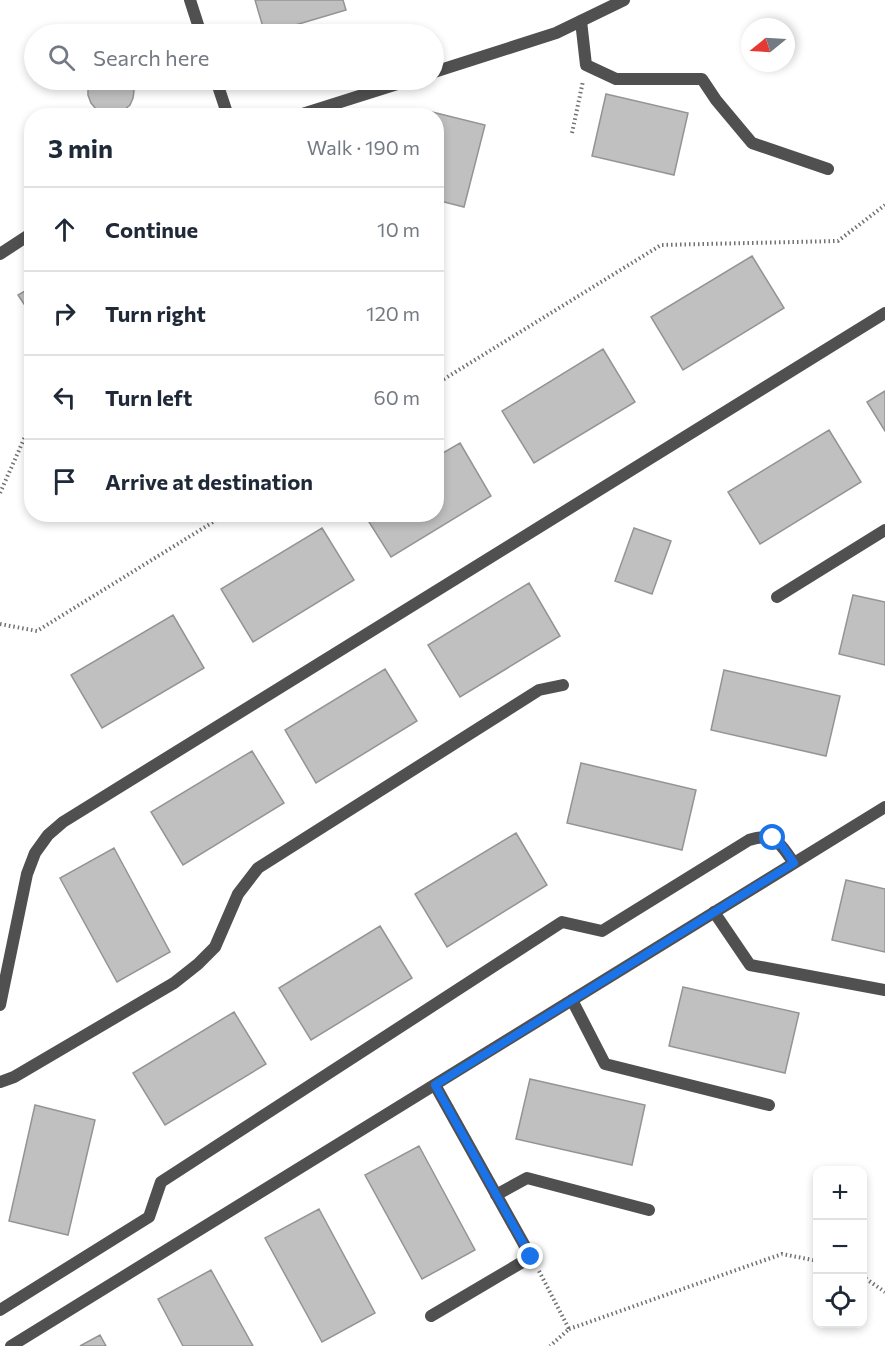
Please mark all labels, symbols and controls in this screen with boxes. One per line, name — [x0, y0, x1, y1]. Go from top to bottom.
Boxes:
north arrow — [741, 18, 795, 72]
search box — [24, 24, 444, 90]
icon: search — [45, 41, 78, 74]
text: Search here — [93, 44, 209, 71]
text: 3 min — [48, 132, 113, 163]
text: Walk · 190 m — [307, 135, 420, 159]
icon: ahead — [48, 213, 81, 246]
text: Continue — [105, 216, 198, 243]
text: 10 m — [377, 217, 420, 241]
icon: right — [48, 297, 81, 330]
text: Turn right — [105, 300, 206, 327]
text: 120 m — [366, 301, 420, 325]
icon: left — [48, 381, 81, 414]
text: Turn left — [105, 384, 192, 411]
text: 60 m — [374, 385, 420, 409]
icon: arrive — [48, 465, 81, 498]
text: Arrive at destination — [105, 468, 313, 495]
route start — [759, 824, 785, 850]
map controls — [813, 1166, 867, 1328]
button: + — [813, 1166, 867, 1220]
button: − — [813, 1220, 867, 1274]
route end — [517, 1243, 543, 1269]
button: locate — [813, 1274, 867, 1328]

